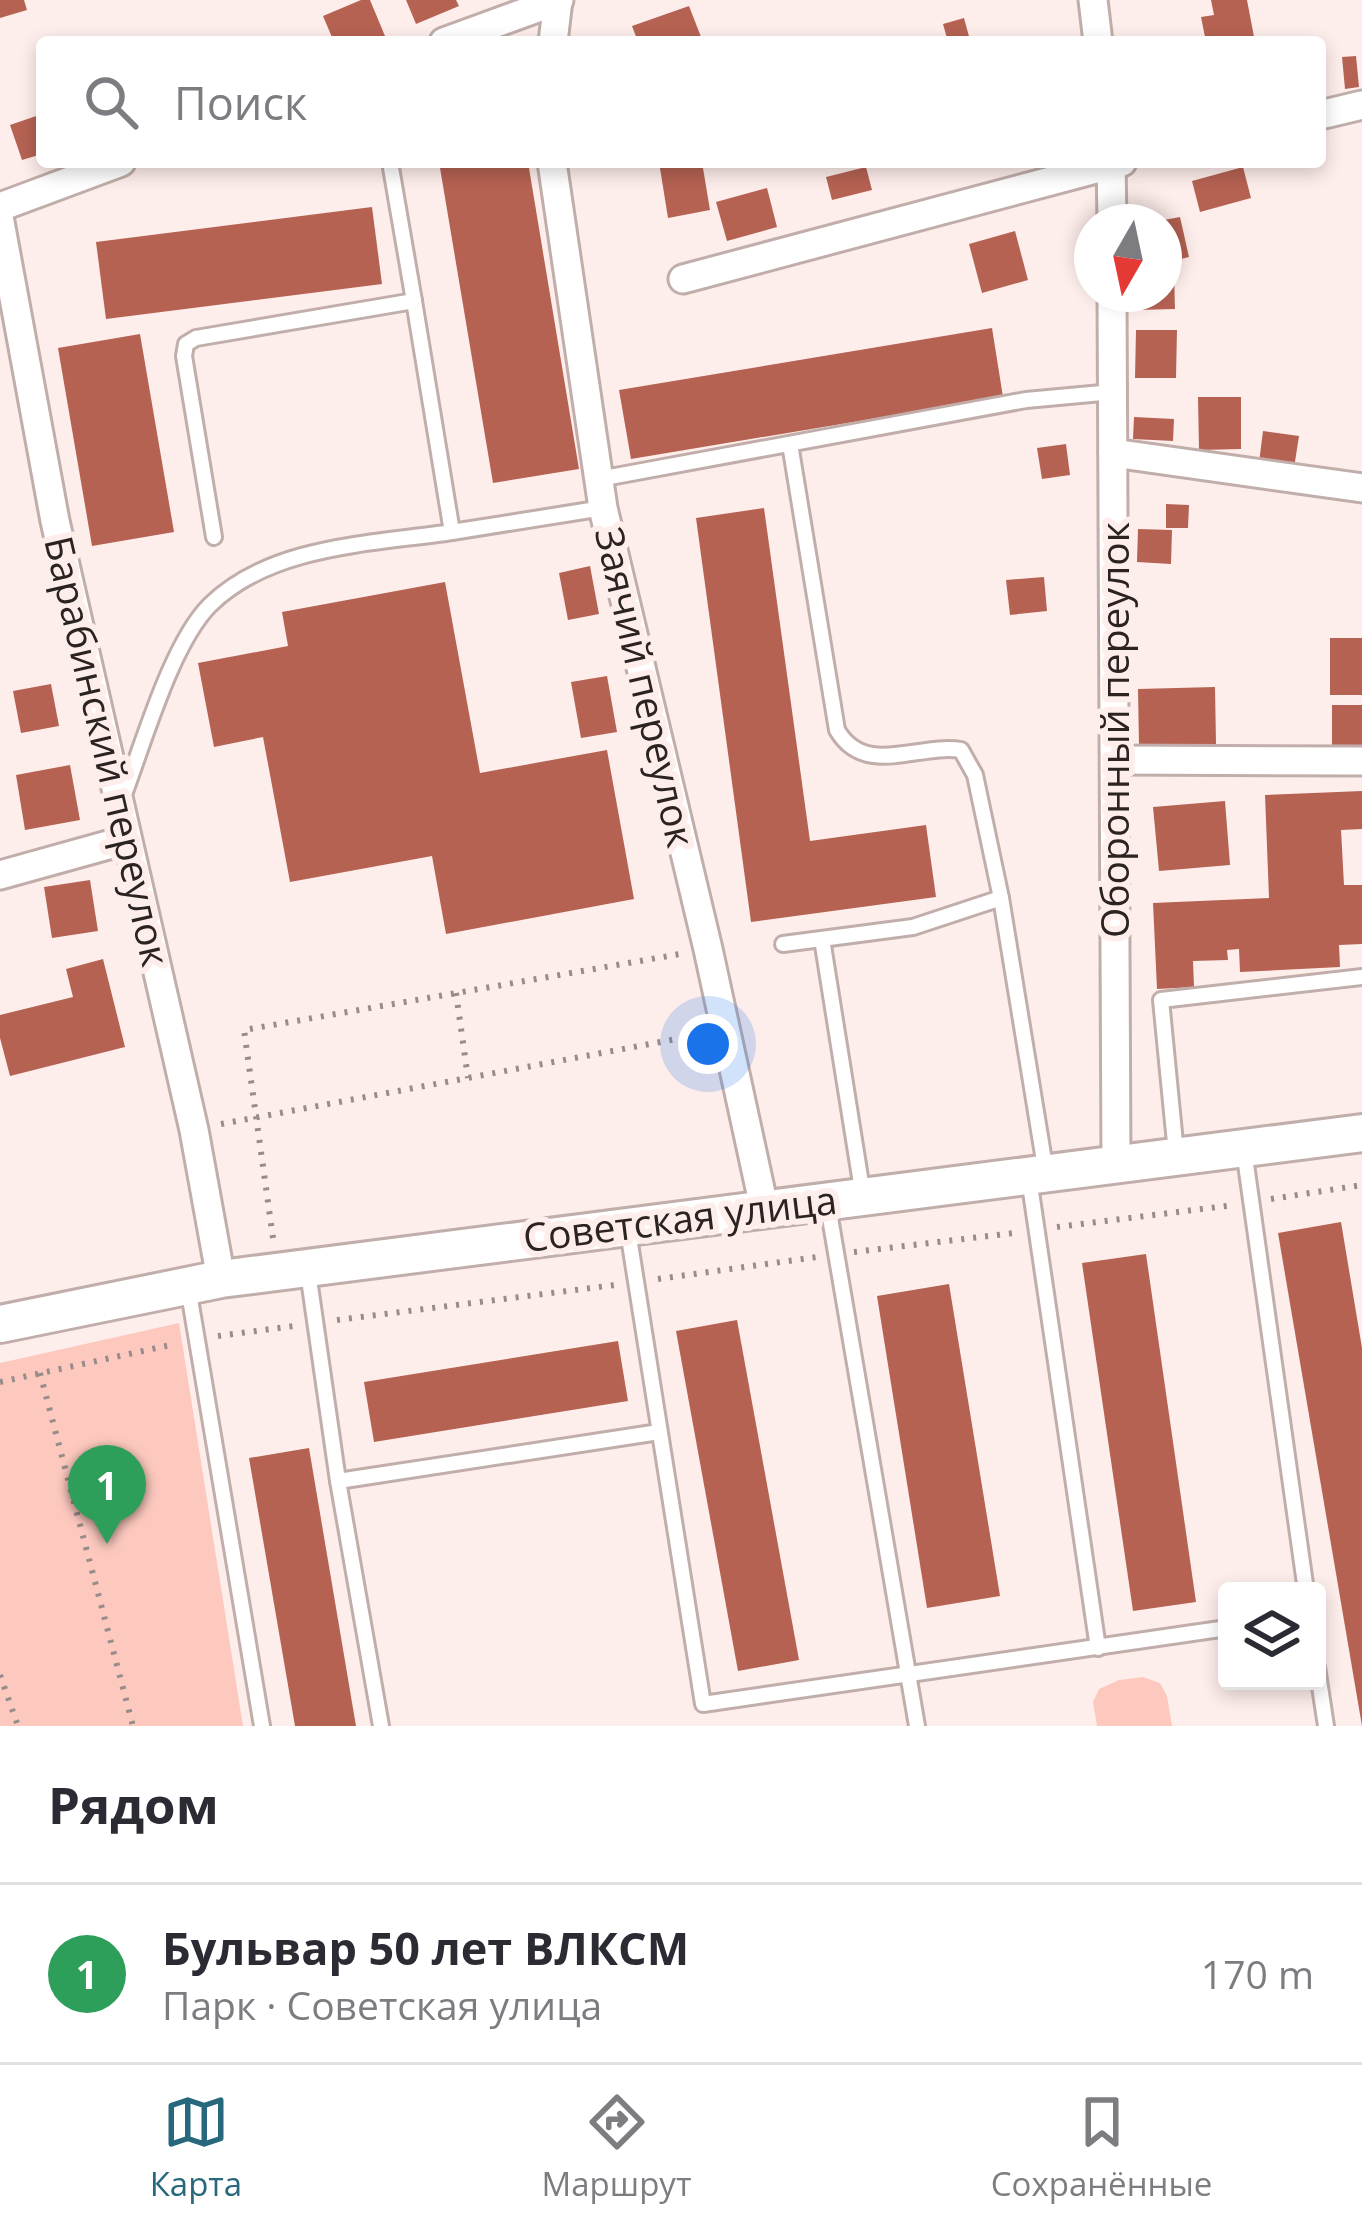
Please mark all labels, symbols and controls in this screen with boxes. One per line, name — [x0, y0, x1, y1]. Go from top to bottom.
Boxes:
search box — [36, 36, 1326, 168]
icon: search — [78, 69, 144, 135]
text: Поиск — [174, 72, 307, 133]
north arrow — [1074, 204, 1182, 312]
street label: Заячий переулок — [584, 522, 709, 852]
street label: Оборонный переулок — [1087, 522, 1140, 938]
street label: Барабинский переулок — [33, 531, 184, 971]
your location — [678, 1014, 738, 1074]
street label: Советская улица — [520, 1172, 840, 1263]
pin: 1 — [68, 1445, 146, 1544]
map controls — [1218, 1582, 1326, 1690]
button: layers — [1218, 1582, 1326, 1690]
text: Рядом — [48, 1769, 219, 1839]
text: Бульвар 50 лет ВЛКСМ — [162, 1917, 689, 1978]
text: 1 — [76, 1947, 98, 2000]
text: 170 m — [1201, 1947, 1314, 2000]
text: Парк · Советская улица — [162, 1978, 602, 2031]
tab: Карта — [150, 2089, 242, 2206]
tab: Маршрут — [542, 2089, 691, 2206]
tab: Сохранённые — [991, 2089, 1212, 2206]

